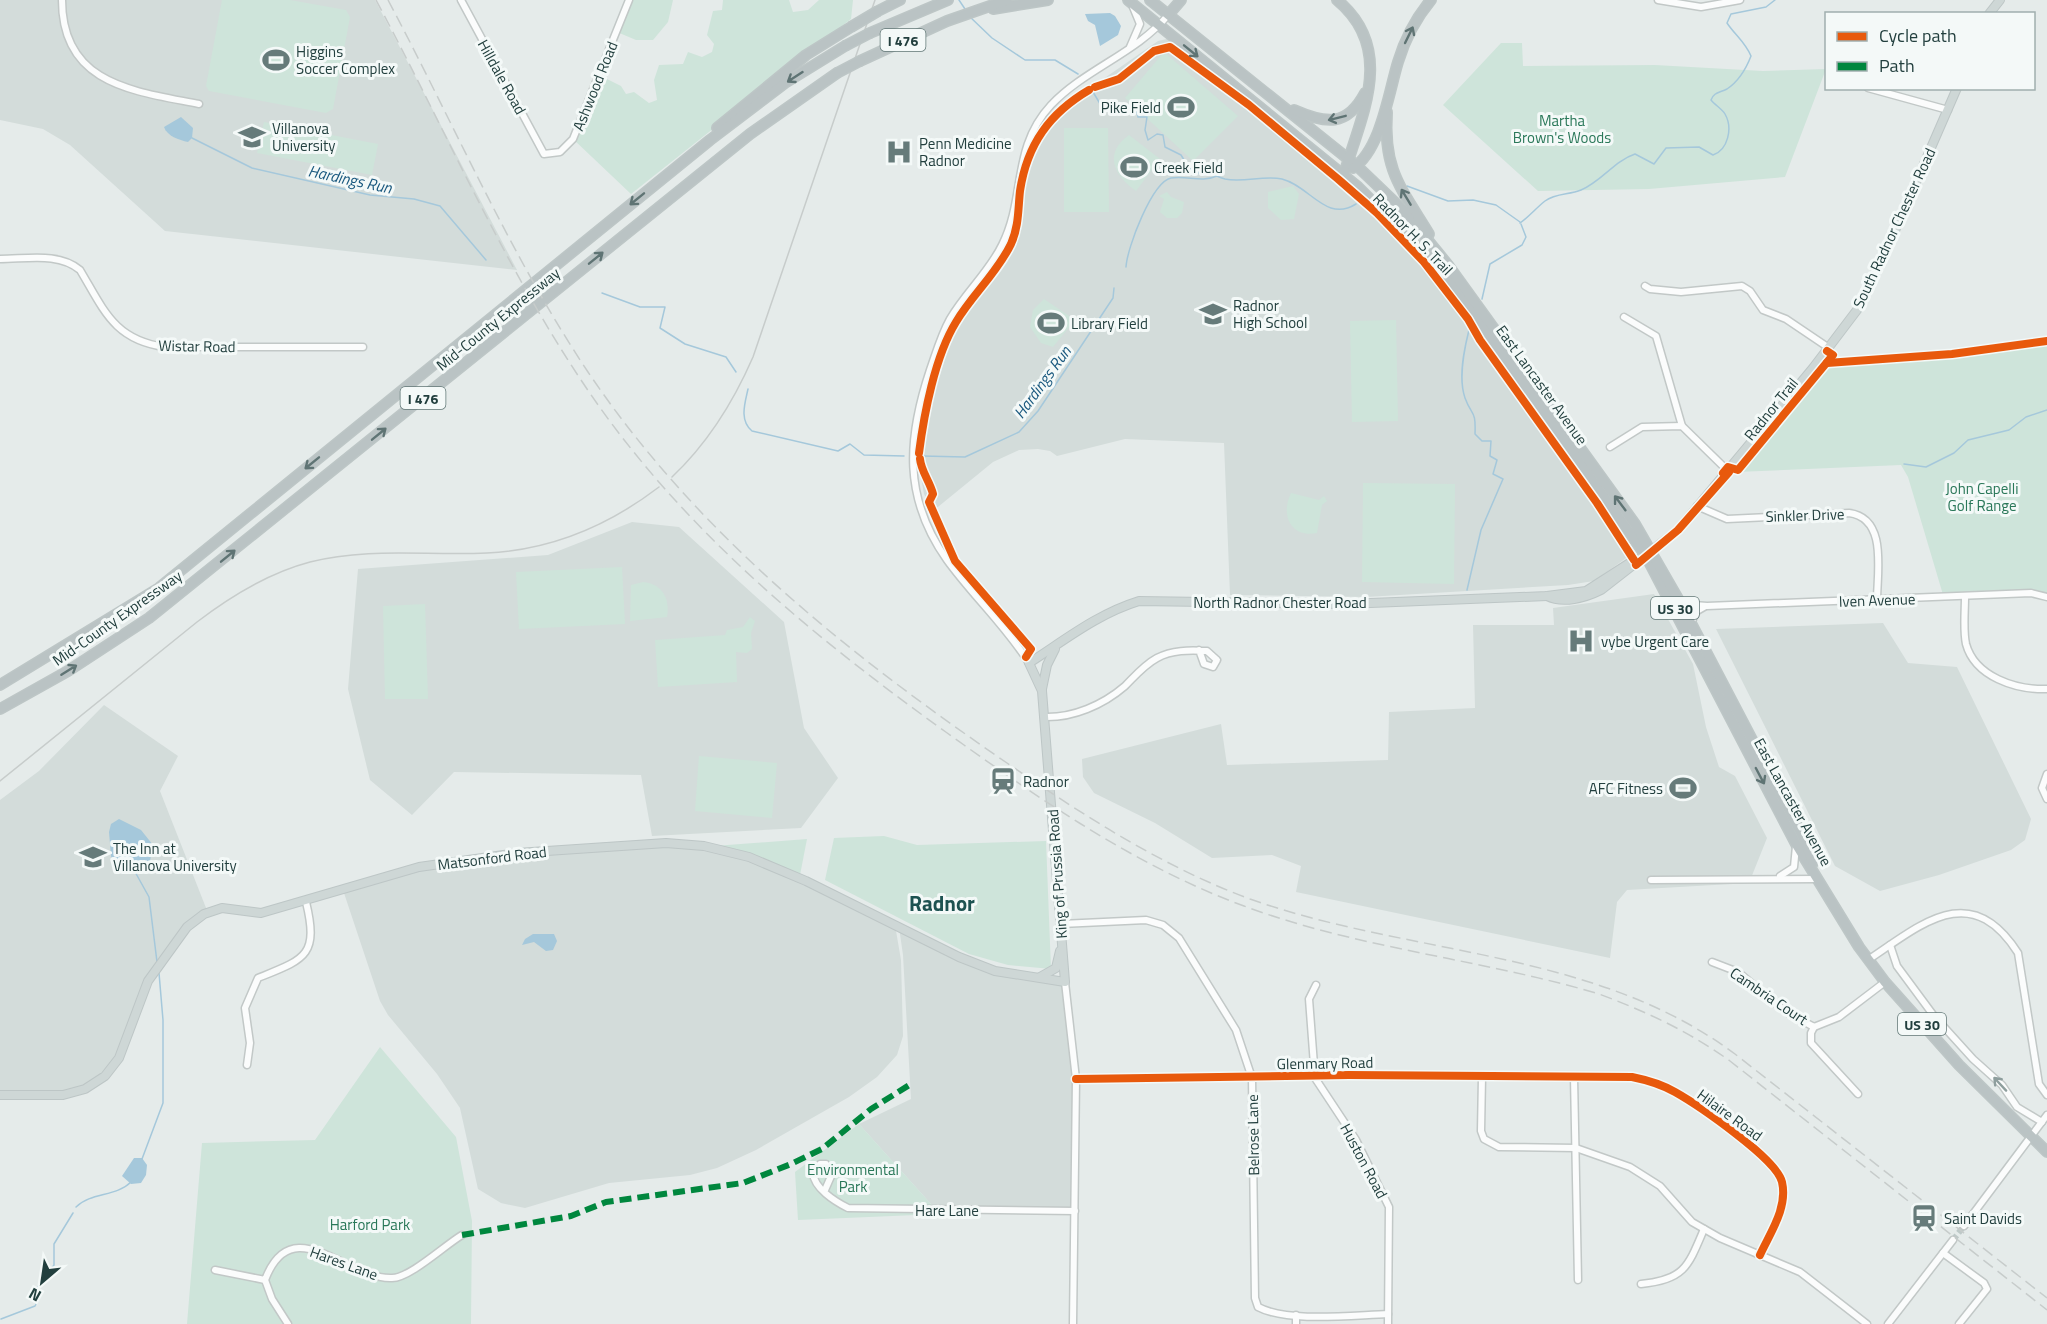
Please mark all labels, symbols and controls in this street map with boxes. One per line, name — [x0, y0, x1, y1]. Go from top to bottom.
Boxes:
legend — [1825, 12, 2035, 90]
text: Cycle path — [1879, 22, 1957, 49]
one-way arrow — [1403, 26, 1415, 44]
road number: I 476 — [880, 29, 926, 51]
street label: Hilldale Road — [472, 35, 532, 119]
street label: Ashwood Road — [567, 38, 623, 134]
place label: Higgins Soccer Complex — [296, 40, 395, 80]
sports icon: Higgins Soccer Complex — [261, 45, 291, 75]
one-way arrow — [1183, 45, 1199, 58]
text: Path — [1879, 52, 1915, 79]
one-way arrow — [787, 70, 804, 83]
sports icon: Pike Field — [1166, 92, 1196, 122]
place label: Pike Field — [1101, 96, 1161, 119]
park label: Martha Brown's Woods — [1513, 109, 1611, 149]
one-way arrow — [1328, 113, 1347, 125]
place label: Villanova University — [272, 117, 336, 157]
school or university icon: Villanova University — [237, 122, 267, 152]
place label: Penn Medicine Radnor — [919, 132, 1012, 172]
hospital icon: Penn Medicine Radnor — [884, 137, 914, 167]
street label: South Radnor Chester Road — [1847, 144, 1941, 312]
sports icon: Creek Field — [1119, 152, 1149, 182]
place label: Creek Field — [1154, 156, 1223, 179]
water label: Hardings Run — [306, 158, 395, 200]
street label: Radnor H. S. Trail — [1368, 188, 1458, 280]
one-way arrow — [1400, 189, 1412, 206]
one-way arrow — [630, 192, 646, 205]
one-way arrow — [588, 252, 604, 265]
street label: Mid-County Expressway — [431, 262, 565, 376]
place label: Radnor High School — [1233, 294, 1308, 334]
school or university icon: Radnor High School — [1198, 299, 1228, 329]
sports icon: Library Field — [1036, 308, 1066, 338]
place label: Library Field — [1071, 312, 1148, 335]
street label: East Lancaster Avenue — [1491, 320, 1593, 450]
street label: Wistar Road — [158, 334, 236, 358]
water label: Hardings Run — [1007, 340, 1077, 423]
street label: Radnor Trail — [1738, 373, 1804, 445]
road number: I 476 — [400, 387, 446, 409]
one-way arrow — [371, 427, 387, 440]
one-way arrow — [304, 457, 320, 470]
park label: John Capelli Golf Range — [1946, 477, 2018, 517]
one-way arrow — [1614, 495, 1627, 511]
street label: Sinkler Drive — [1765, 502, 1845, 528]
one-way arrow — [219, 550, 235, 563]
street label: Mid-County Expressway — [47, 565, 187, 671]
street label: Iven Avenue — [1838, 587, 1916, 613]
street label: North Radnor Chester Road — [1193, 591, 1367, 614]
road number: US 30 — [1651, 597, 1699, 619]
hospital icon: vybe Urgent Care — [1566, 626, 1596, 656]
place label: vybe Urgent Care — [1601, 630, 1709, 653]
one-way arrow — [61, 663, 78, 676]
street label: East Lancaster Avenue — [1748, 734, 1838, 870]
station icon: Radnor — [988, 766, 1018, 796]
one-way arrow — [1754, 767, 1766, 784]
place label: Radnor — [1023, 770, 1069, 793]
sports icon: AFC Fitness — [1668, 773, 1698, 803]
place label: AFC Fitness — [1589, 777, 1663, 800]
street label: King of Prussia Road — [1041, 809, 1073, 939]
place label: The Inn at Villanova University — [113, 837, 237, 877]
street label: Matsonford Road — [436, 840, 548, 876]
school or university icon: The Inn at Villanova University — [78, 842, 108, 872]
district label: Radnor — [909, 887, 975, 919]
street label: Cambria Court — [1725, 961, 1813, 1031]
road number: US 30 — [1898, 1013, 1946, 1035]
street label: Glenmary Road — [1277, 1051, 1373, 1075]
one-way arrow — [1993, 1076, 2007, 1091]
street label: Hilaire Road — [1692, 1083, 1768, 1147]
street label: Belrose Lane — [1241, 1094, 1265, 1176]
street label: Huston Road — [1335, 1119, 1393, 1203]
park label: Environmental Park — [807, 1158, 899, 1198]
street label: Hare Lane — [915, 1199, 979, 1222]
station icon: Saint Davids — [1909, 1203, 1939, 1233]
place label: Saint Davids — [1944, 1207, 2022, 1230]
park label: Harford Park — [330, 1213, 410, 1236]
street label: Hares Lane — [307, 1240, 381, 1286]
north arrow — [12, 1252, 72, 1312]
text: N — [24, 1282, 45, 1308]

